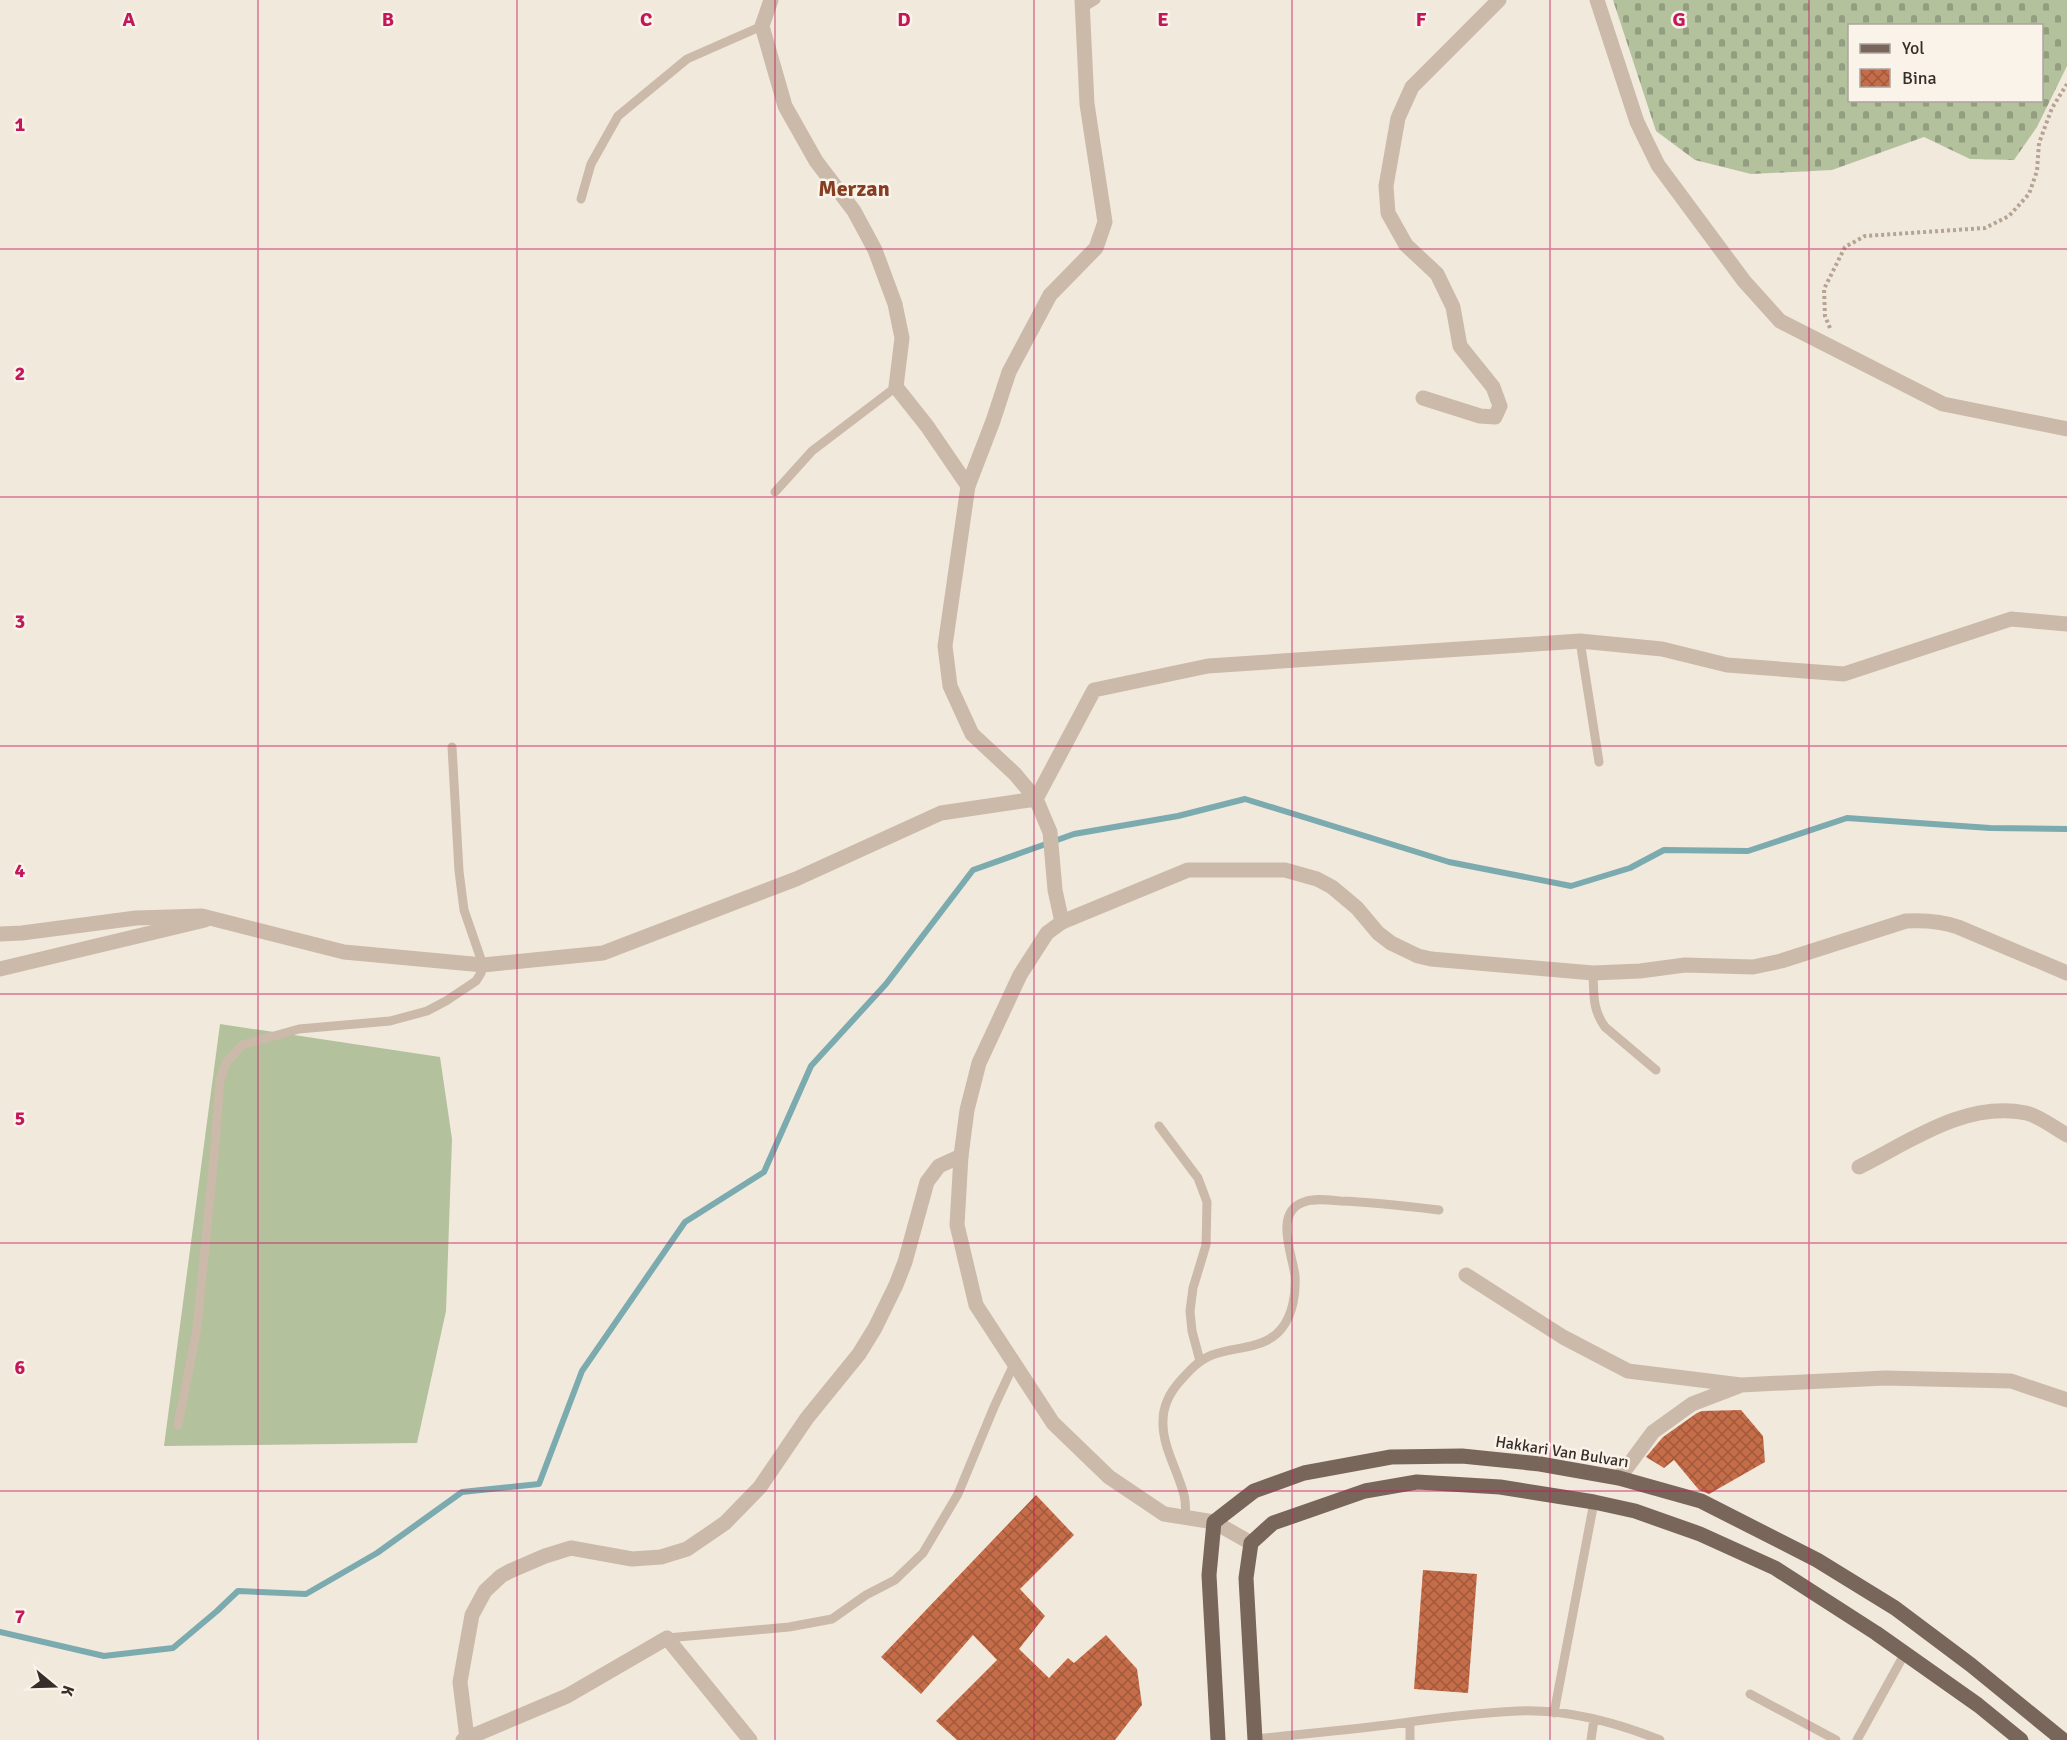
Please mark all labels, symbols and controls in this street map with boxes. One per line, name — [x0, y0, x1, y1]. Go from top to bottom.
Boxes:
text: A — [123, 7, 136, 32]
text: B — [382, 7, 394, 32]
text: C — [640, 7, 652, 32]
text: D — [897, 7, 911, 32]
text: E — [1157, 7, 1169, 32]
text: F — [1416, 7, 1427, 32]
text: G — [1672, 7, 1686, 32]
legend — [1848, 24, 2043, 102]
text: Yol — [1902, 37, 1925, 59]
text: Bina — [1902, 67, 1937, 89]
text: 1 — [15, 112, 26, 137]
district label: Merzan — [818, 175, 890, 202]
text: 2 — [15, 361, 25, 386]
text: 3 — [15, 609, 25, 634]
text: 4 — [15, 858, 26, 883]
text: 5 — [15, 1106, 25, 1131]
text: 6 — [15, 1355, 26, 1380]
street label: Hakkari Van Bulvarı — [1494, 1432, 1630, 1472]
text: 7 — [15, 1604, 26, 1629]
north arrow — [24, 1656, 84, 1716]
text: K — [56, 1683, 78, 1699]

